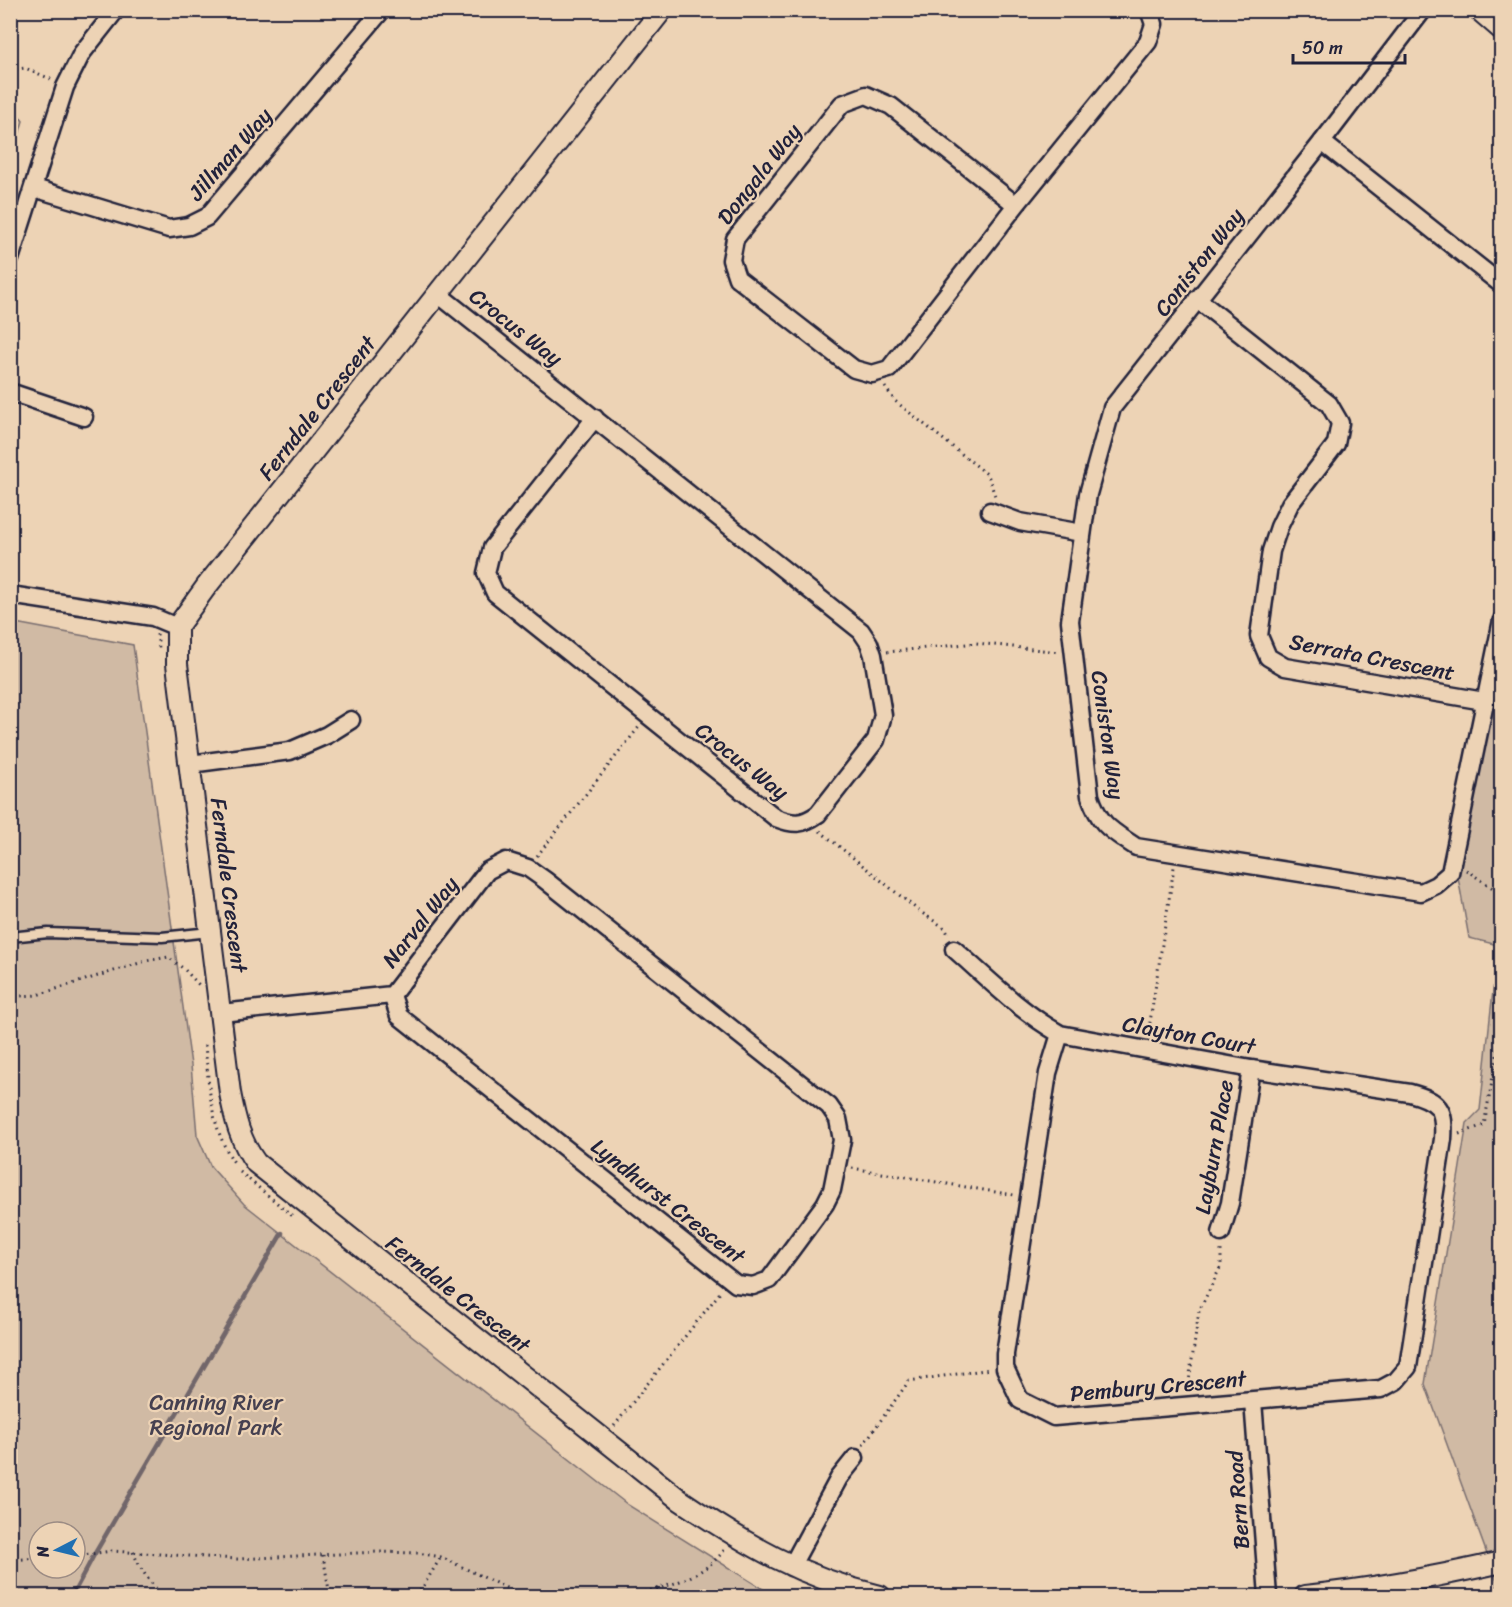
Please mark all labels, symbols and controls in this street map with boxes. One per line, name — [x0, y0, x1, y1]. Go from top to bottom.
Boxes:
scale bar — [1293, 27, 1406, 65]
text: 50 m — [1302, 32, 1343, 64]
street label: Jillman Way — [177, 98, 282, 211]
street label: Dongala Way — [706, 114, 812, 234]
street label: Coniston Way — [1144, 198, 1255, 325]
street label: Crocus Way — [460, 278, 572, 377]
street label: Ferndale Crescent — [248, 326, 387, 489]
street label: Serrata Crescent — [1286, 622, 1458, 692]
street label: Coniston Way — [1080, 668, 1136, 803]
street label: Crocus Way — [686, 712, 798, 811]
street label: Ferndale Crescent — [199, 796, 259, 976]
street label: Narval Way — [371, 867, 469, 977]
street label: Clayton Court — [1119, 1004, 1260, 1066]
street label: Layburn Place — [1183, 1077, 1245, 1217]
street label: Lyndhurst Crescent — [582, 1128, 755, 1275]
street label: Ferndale Crescent — [377, 1225, 540, 1364]
street label: Pembury Crescent — [1068, 1359, 1249, 1413]
park label: Canning River Regional Park — [149, 1383, 284, 1447]
street label: Bern Road — [1215, 1448, 1261, 1551]
north arrow — [27, 1520, 87, 1580]
text: N — [27, 1544, 58, 1560]

